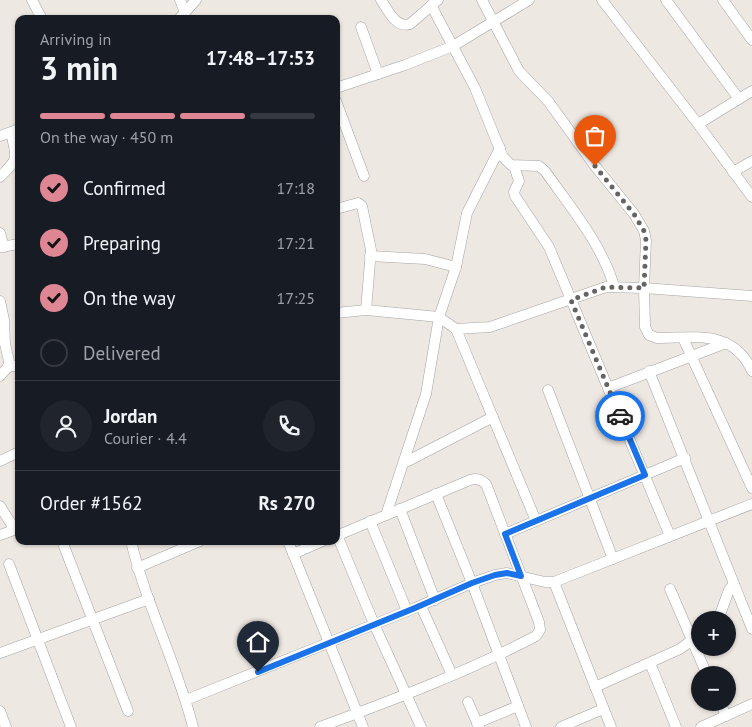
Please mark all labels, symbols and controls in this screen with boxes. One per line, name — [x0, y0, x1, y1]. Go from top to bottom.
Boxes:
text: Arriving in — [40, 29, 111, 49]
text: 17:48–17:53 — [206, 46, 315, 70]
text: 3 min — [40, 47, 118, 89]
pin — [574, 115, 616, 166]
icon: bag — [581, 122, 609, 150]
text: On the way · 450 m — [40, 127, 173, 147]
icon: check — [40, 174, 68, 202]
text: Confirmed — [83, 176, 166, 200]
text: 17:18 — [277, 178, 315, 198]
icon: check — [40, 229, 68, 257]
text: Preparing — [83, 231, 161, 255]
text: 17:21 — [277, 233, 315, 253]
icon: check — [40, 284, 68, 312]
text: On the way — [83, 286, 175, 310]
text: 17:25 — [277, 288, 315, 308]
text: Delivered — [83, 341, 161, 365]
courier — [595, 391, 645, 441]
button: person — [40, 400, 92, 452]
button: phone — [263, 400, 315, 452]
icon: car — [606, 402, 634, 430]
text: Jordan — [104, 404, 157, 428]
text: Courier · 4.4 — [104, 428, 187, 448]
text: Order #1562 — [40, 491, 143, 515]
text: Rs 270 — [258, 491, 315, 515]
map controls — [691, 611, 736, 711]
button: + — [691, 611, 736, 656]
pin — [237, 621, 279, 672]
icon: home — [244, 628, 272, 656]
button: − — [691, 666, 736, 711]

